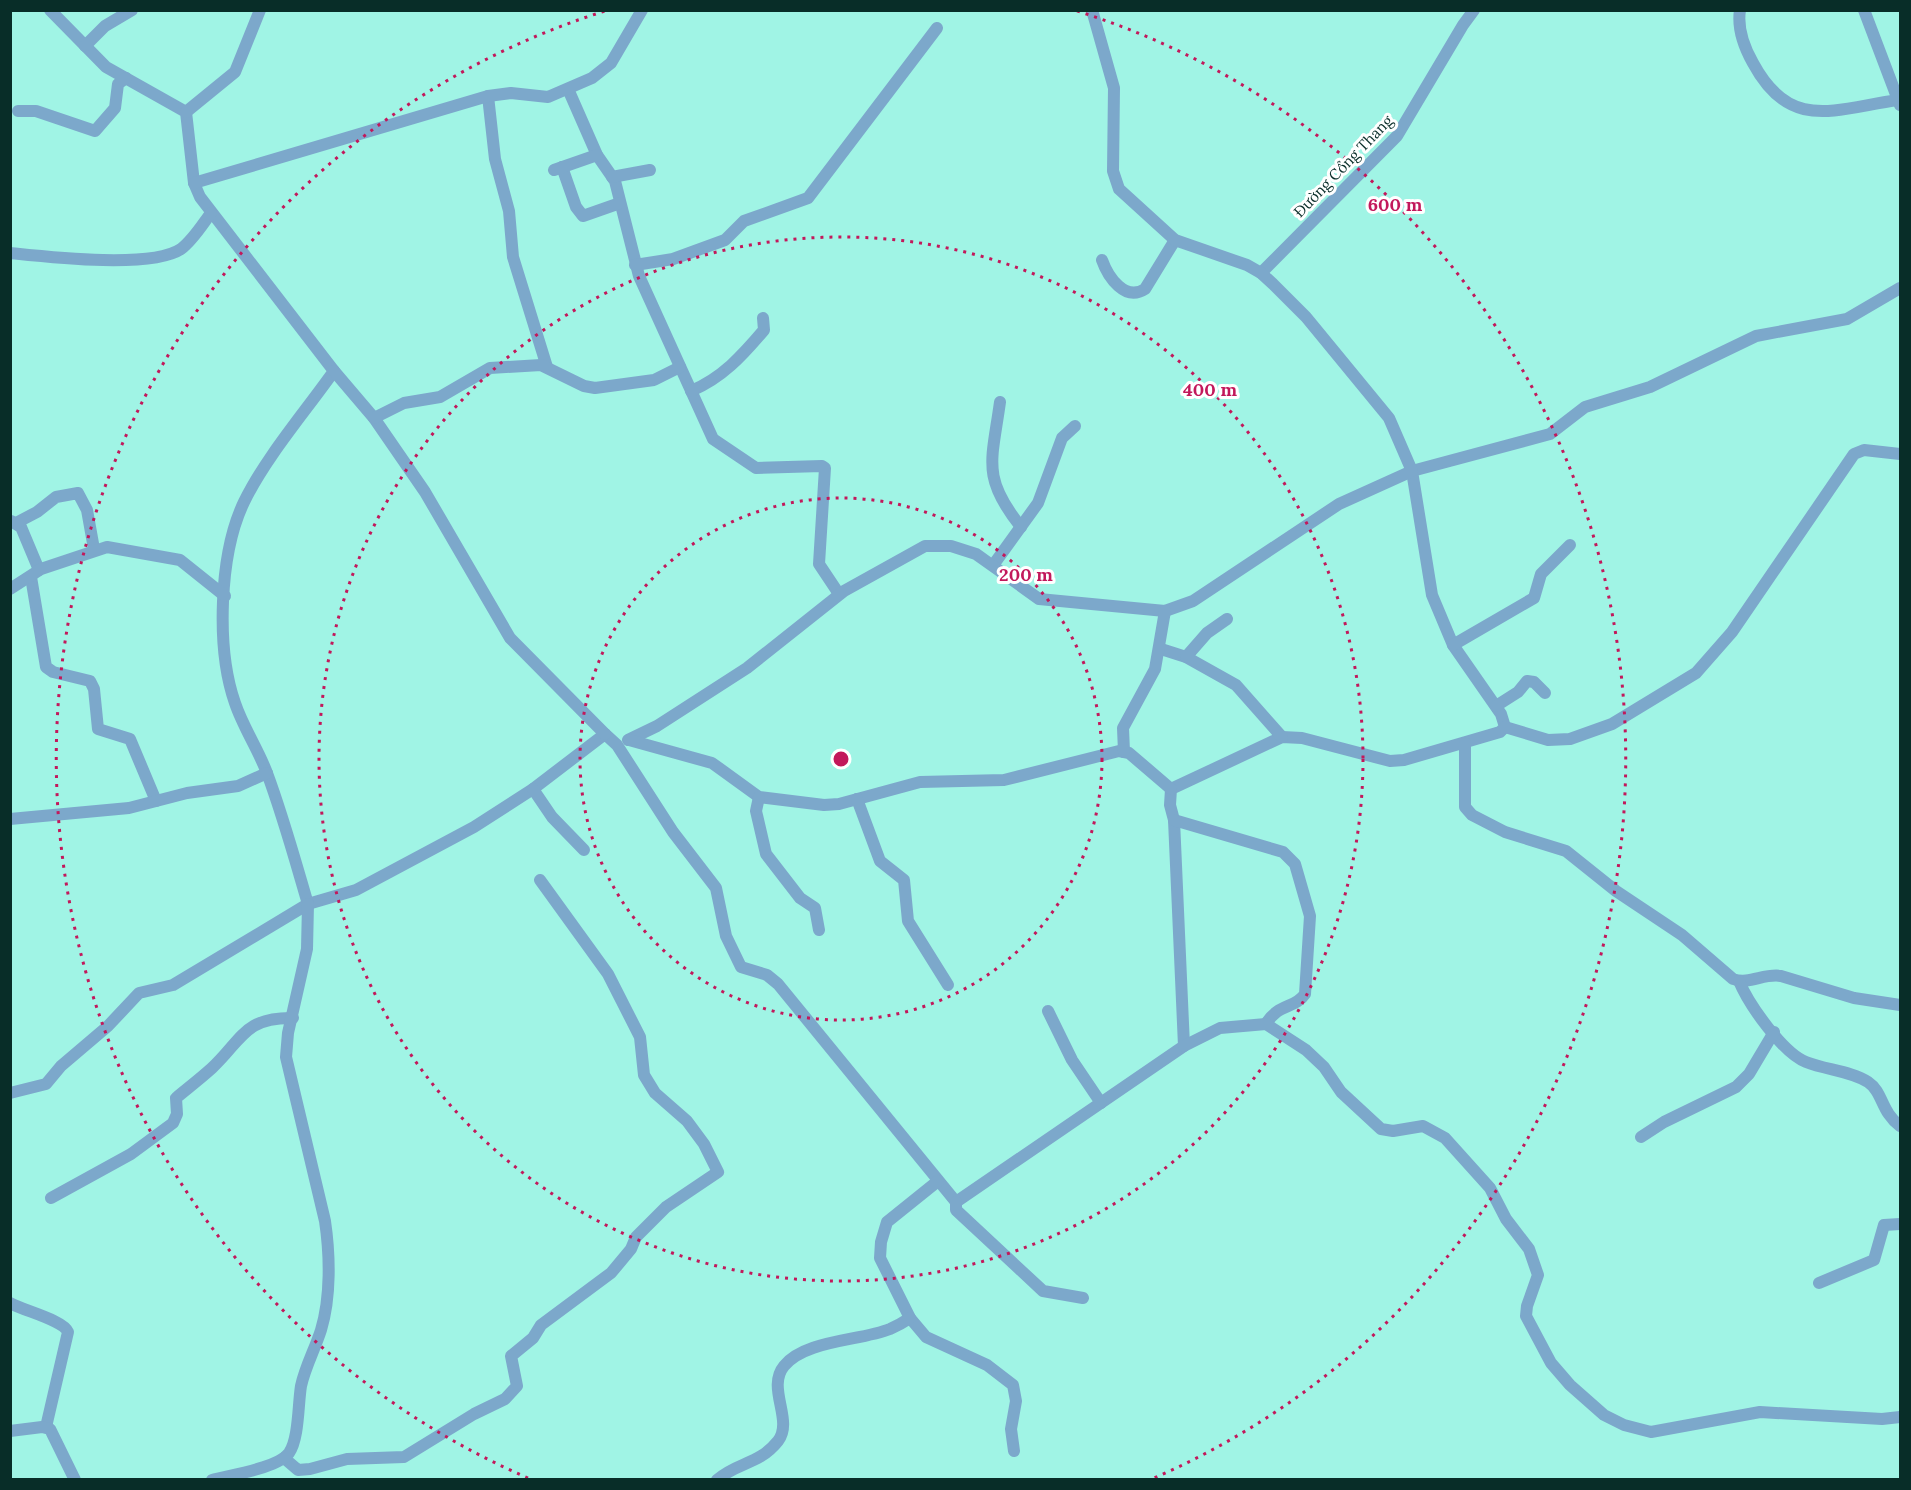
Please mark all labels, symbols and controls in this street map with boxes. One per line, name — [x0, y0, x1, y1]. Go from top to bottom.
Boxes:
street label: Đường Cổng Thang — [1289, 110, 1397, 221]
text: 600 m — [1368, 193, 1423, 216]
text: 400 m — [1183, 378, 1237, 401]
text: 200 m — [999, 563, 1053, 586]
centre of rings — [831, 749, 851, 769]

